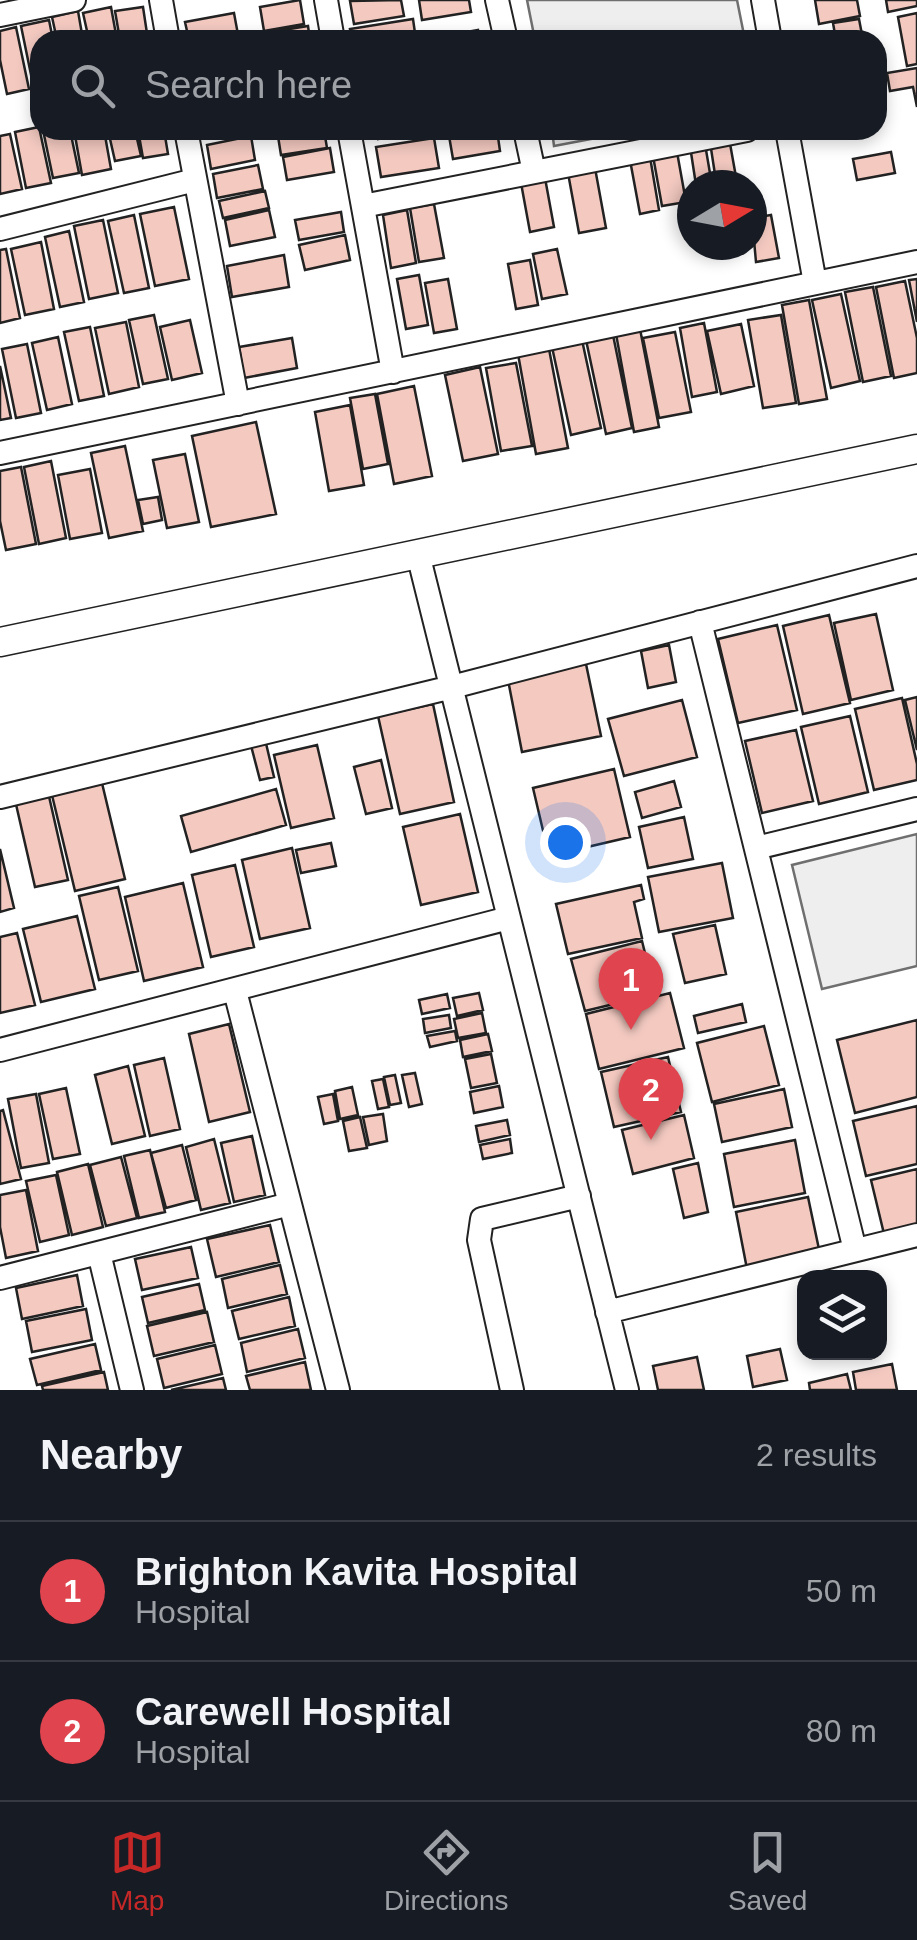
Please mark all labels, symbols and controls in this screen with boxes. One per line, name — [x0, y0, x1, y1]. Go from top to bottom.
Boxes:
search box — [30, 30, 887, 140]
icon: search — [65, 58, 120, 113]
text: Search here — [145, 64, 352, 106]
north arrow — [677, 170, 767, 260]
your location — [540, 817, 591, 868]
pin: 1 — [598, 948, 664, 1030]
pin: 2 — [618, 1058, 684, 1140]
map controls — [797, 1270, 887, 1360]
button: layers — [797, 1270, 887, 1360]
text: Nearby — [40, 1431, 182, 1478]
text: 2 results — [756, 1437, 877, 1473]
text: Brighton Kavita Hospital — [135, 1551, 578, 1593]
text: 1 — [64, 1573, 81, 1609]
text: 50 m — [806, 1573, 877, 1609]
text: Hospital — [135, 1594, 251, 1630]
text: Carewell Hospital — [135, 1691, 452, 1733]
text: 2 — [64, 1713, 81, 1749]
text: 80 m — [806, 1713, 877, 1749]
text: Hospital — [135, 1734, 251, 1770]
tab: Map — [110, 1825, 165, 1917]
tab: Directions — [384, 1825, 509, 1917]
tab: Saved — [728, 1825, 807, 1917]

